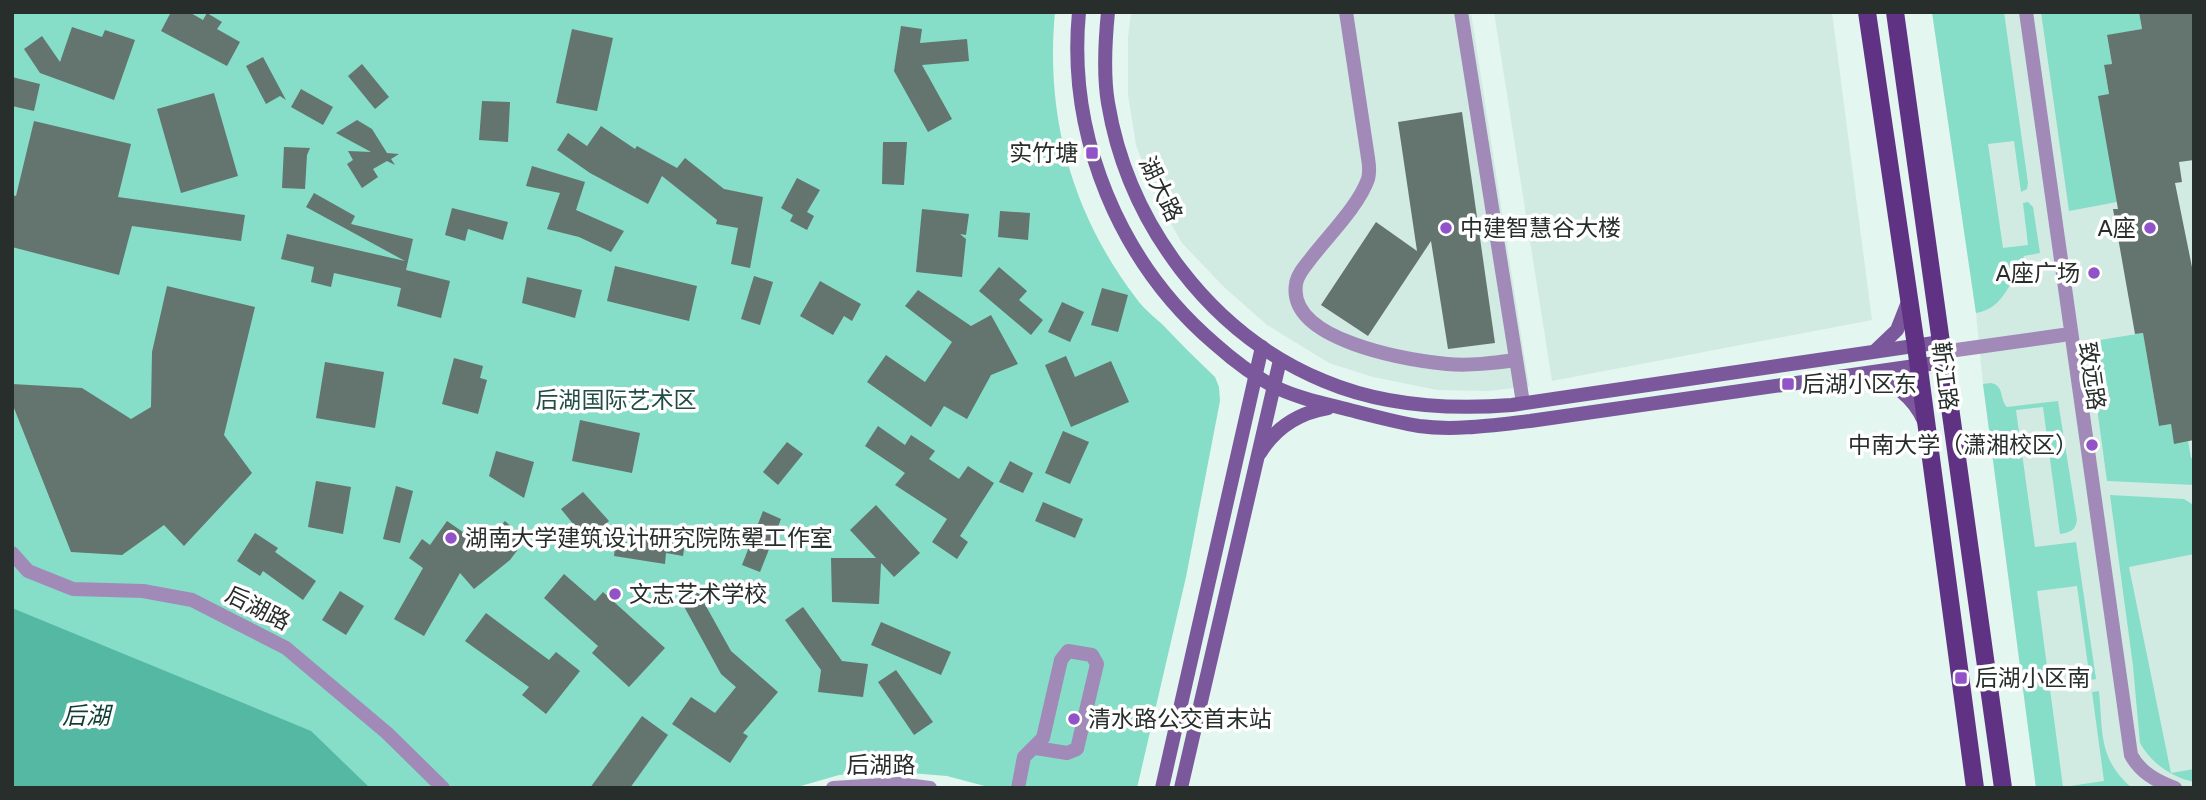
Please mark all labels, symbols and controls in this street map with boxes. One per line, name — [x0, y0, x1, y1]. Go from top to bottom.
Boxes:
place label: 实竹塘 — [1009, 139, 1078, 167]
marker: 实竹塘 — [1084, 145, 1100, 161]
street label: 湖大路 — [1133, 152, 1189, 226]
place label: 中建智慧谷大楼 — [1460, 214, 1621, 242]
place label: A座 — [2098, 214, 2136, 242]
marker: 中建智慧谷大楼 — [1438, 220, 1454, 236]
marker: A座 — [2142, 220, 2158, 236]
place label: A座广场 — [1996, 259, 2080, 287]
marker: A座广场 — [2086, 265, 2102, 281]
street label: 靳江路 — [1927, 340, 1963, 412]
street label: 致远路 — [2073, 340, 2111, 412]
place label: 后湖小区东 — [1802, 370, 1917, 398]
marker: 后湖小区东 — [1780, 376, 1796, 392]
park label: 后湖国际艺术区 — [536, 386, 697, 414]
place label: 中南大学（潇湘校区） — [1848, 431, 2078, 459]
marker: 中南大学（潇湘校区） — [2084, 437, 2100, 453]
place label: 湖南大学建筑设计研究院陈翚工作室 — [465, 524, 833, 552]
marker: 湖南大学建筑设计研究院陈翚工作室 — [443, 530, 459, 546]
street label: 后湖路 — [221, 580, 295, 636]
place label: 文志艺术学校 — [629, 580, 767, 608]
marker: 文志艺术学校 — [607, 586, 623, 602]
place label: 后湖小区南 — [1975, 664, 2090, 692]
marker: 后湖小区南 — [1953, 670, 1969, 686]
water label: 后湖 — [62, 702, 114, 730]
place label: 清水路公交首末站 — [1088, 705, 1272, 733]
marker: 清水路公交首末站 — [1066, 711, 1082, 727]
street label: 后湖路 — [847, 751, 916, 779]

